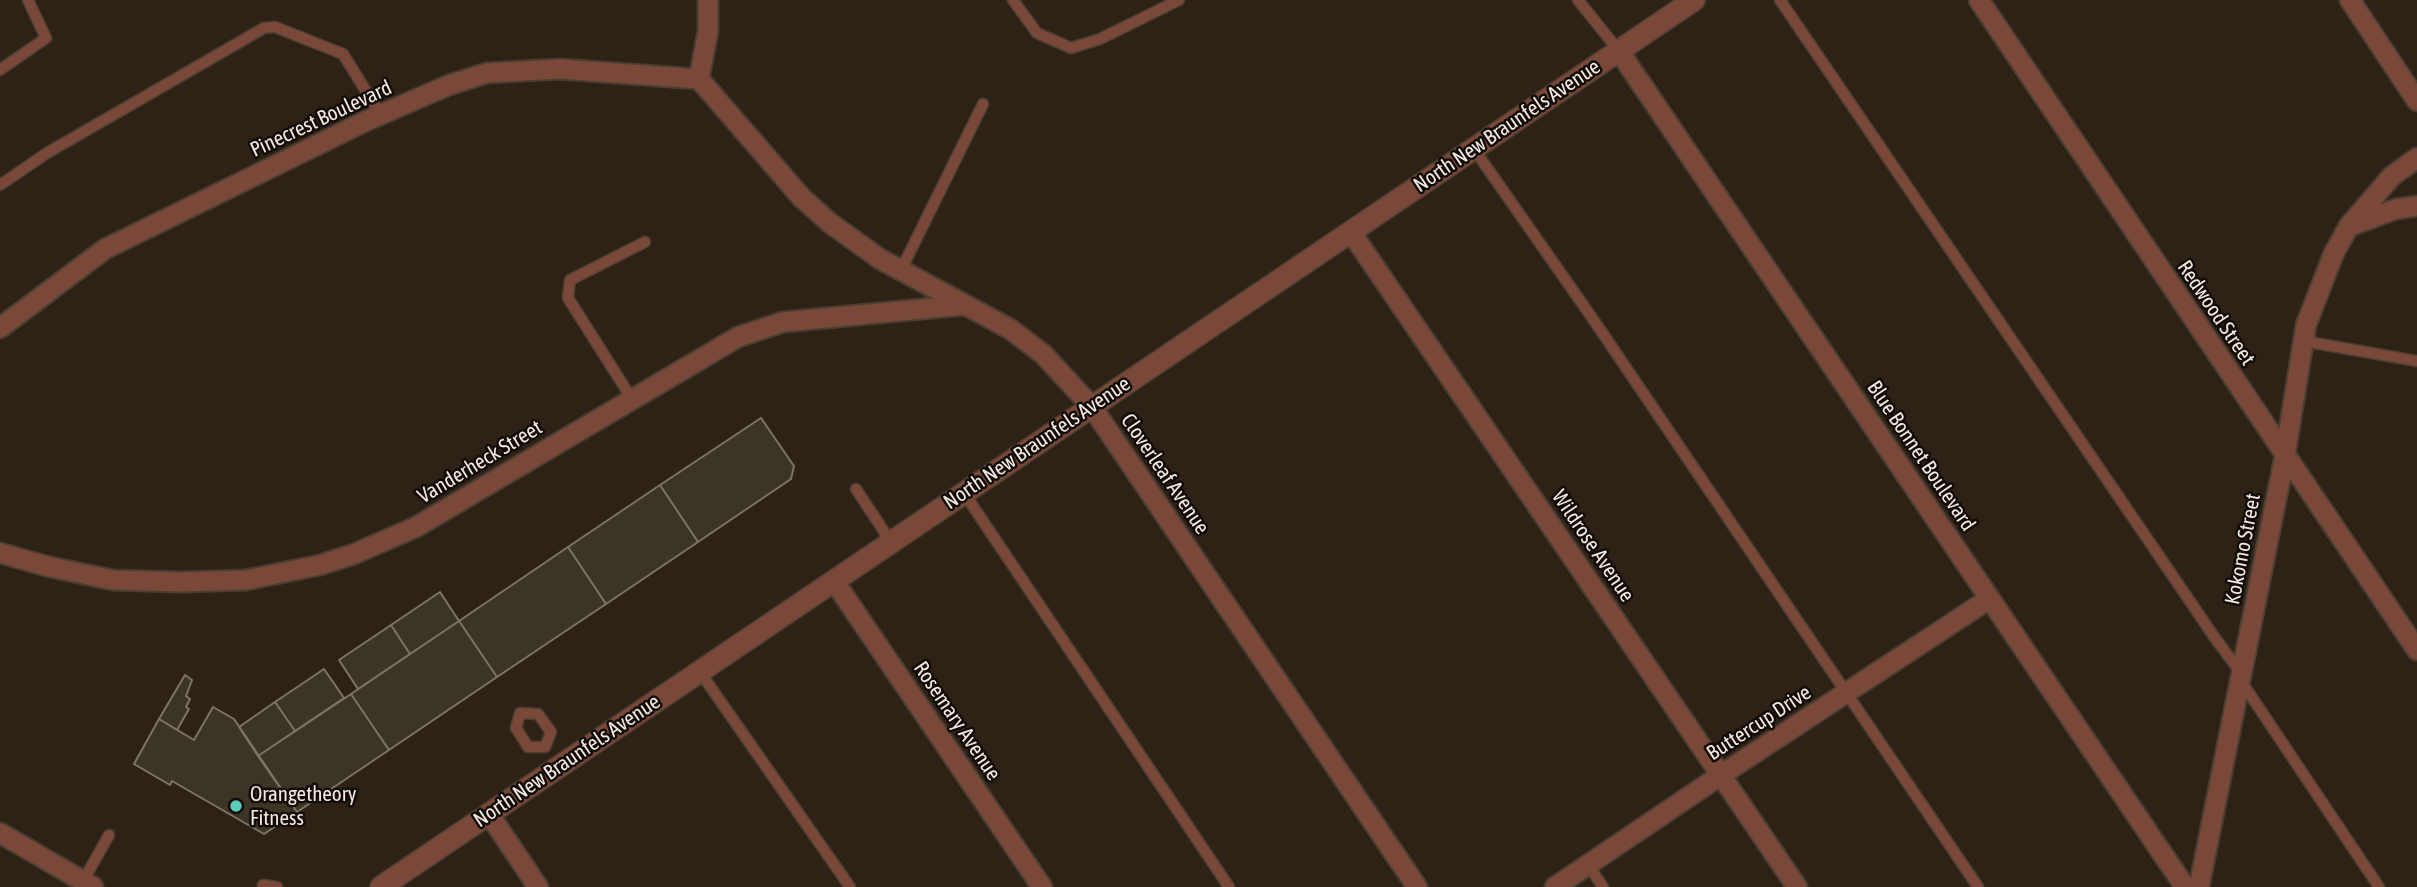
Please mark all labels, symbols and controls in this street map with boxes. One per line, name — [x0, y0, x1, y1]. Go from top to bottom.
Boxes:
street label: North New Braunfels Avenue — [1409, 54, 1605, 198]
street label: Pinecrest Boulevard — [246, 75, 396, 163]
street label: Redwood Street — [2172, 256, 2260, 370]
street label: North New Braunfels Avenue — [939, 371, 1135, 515]
street label: Blue Bonnet Boulevard — [1861, 376, 1981, 536]
street label: Cloverleaf Avenue — [1115, 409, 1215, 539]
street label: Vanderheck Street — [413, 415, 547, 509]
street label: Wildrose Avenue — [1546, 485, 1640, 607]
street label: Kokomo Street — [2220, 491, 2266, 607]
street label: Rosemary Avenue — [908, 657, 1006, 785]
street label: Buttercup Drive — [1702, 680, 1816, 766]
street label: North New Braunfels Avenue — [469, 689, 665, 833]
place label: Orangetheory Fitness — [250, 781, 357, 831]
marker: Orangetheory Fitness — [228, 798, 244, 814]

